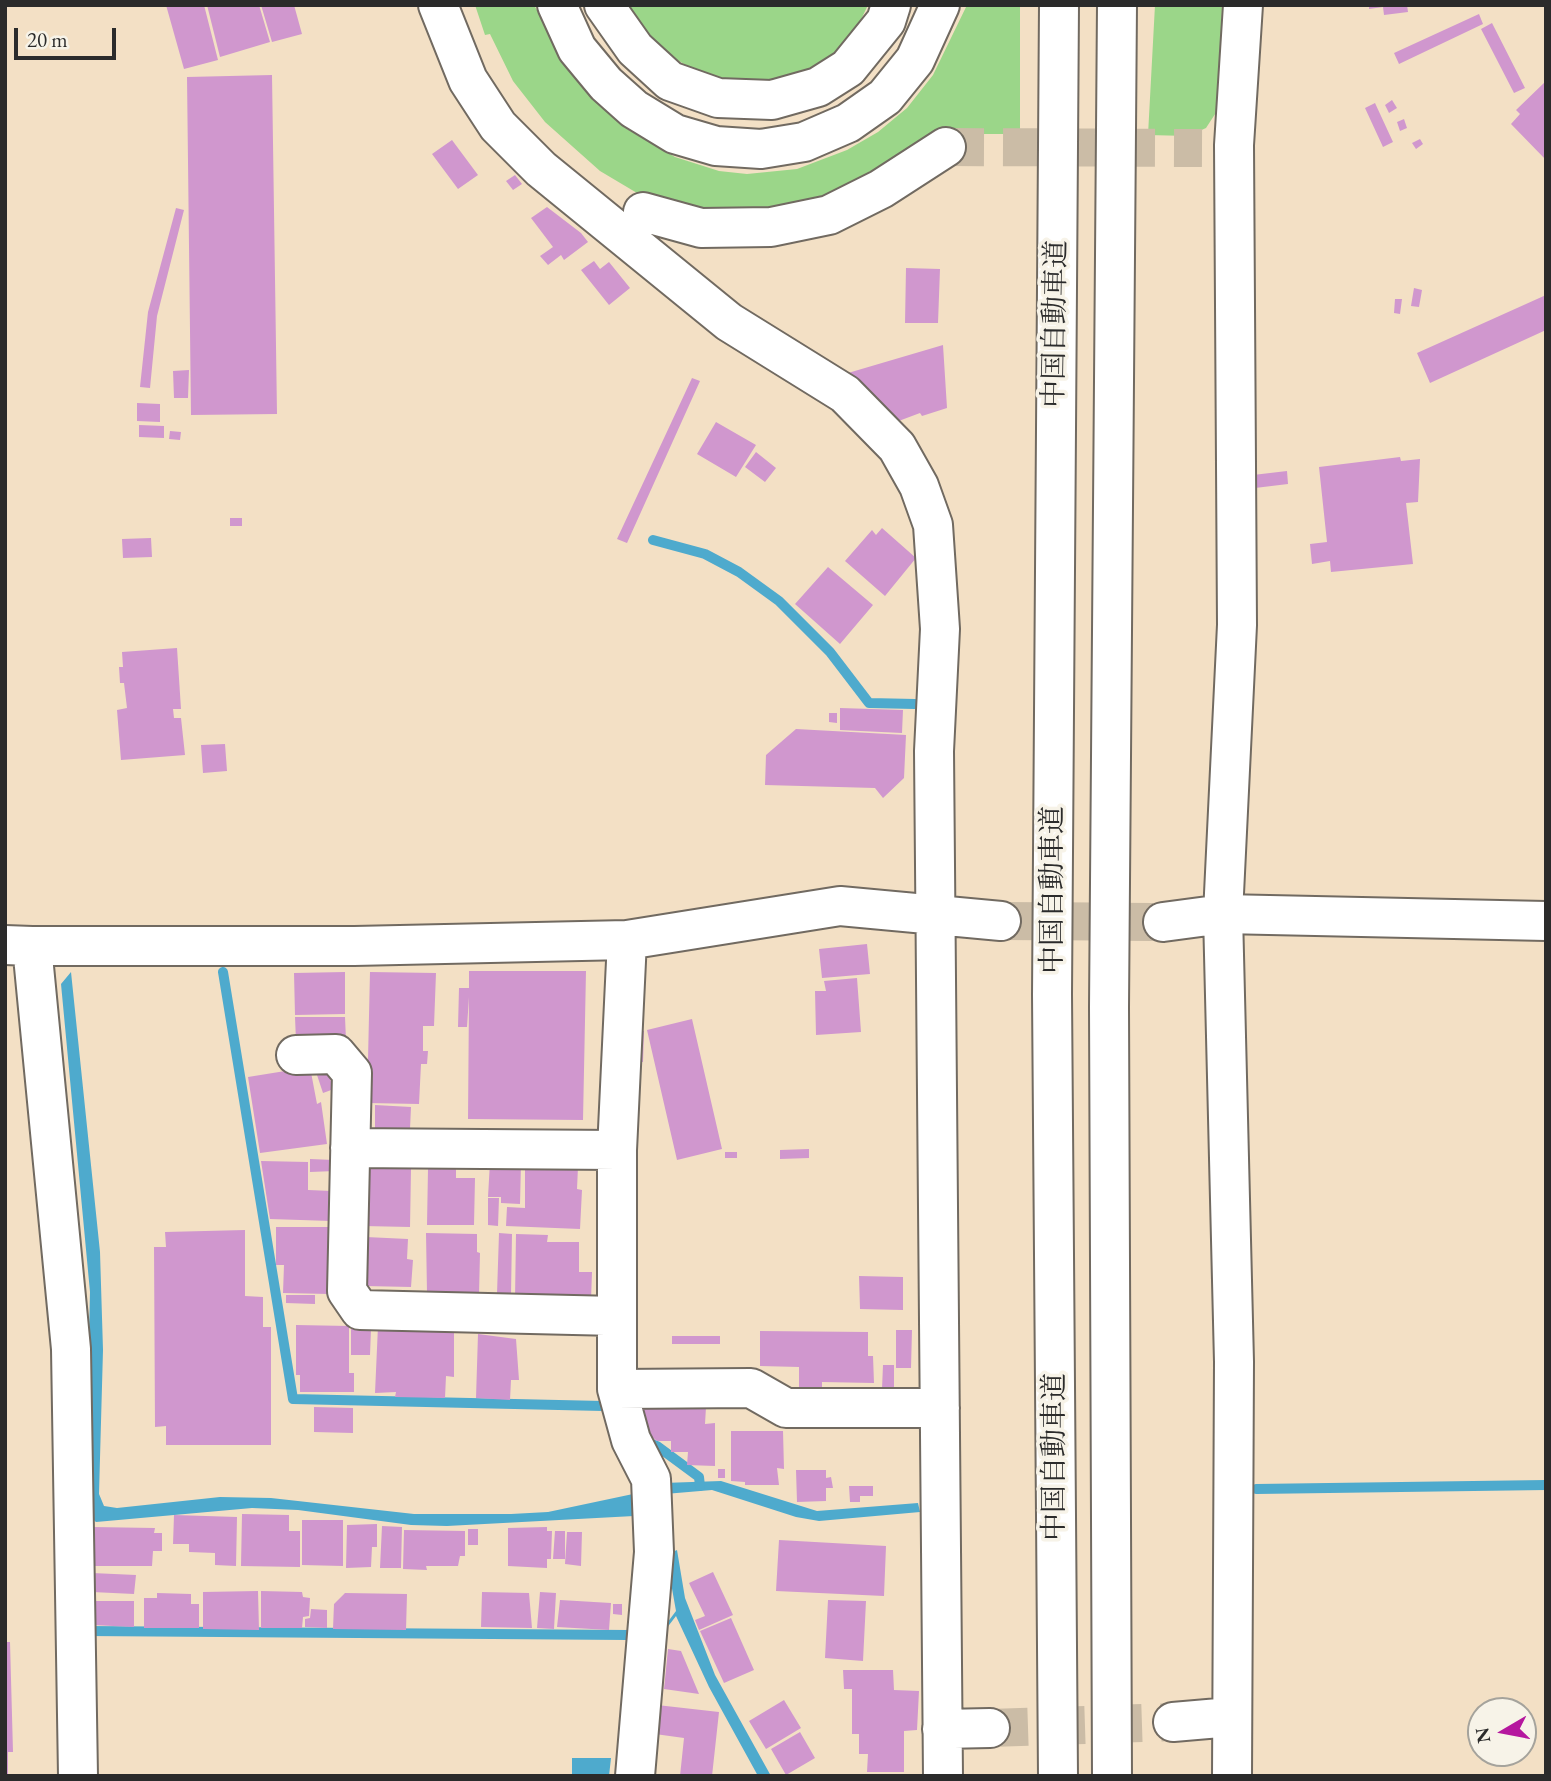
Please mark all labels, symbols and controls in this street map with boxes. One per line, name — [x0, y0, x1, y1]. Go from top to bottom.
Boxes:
scale bar — [18, 14, 119, 58]
text: 20 m — [27, 26, 68, 53]
street label: 中国自動車道 — [1038, 240, 1074, 408]
street label: 中国自動車道 — [1036, 806, 1070, 974]
street label: 中国自動車道 — [1038, 1373, 1072, 1541]
north arrow — [1467, 1697, 1537, 1767]
text: N — [1469, 1726, 1496, 1745]

